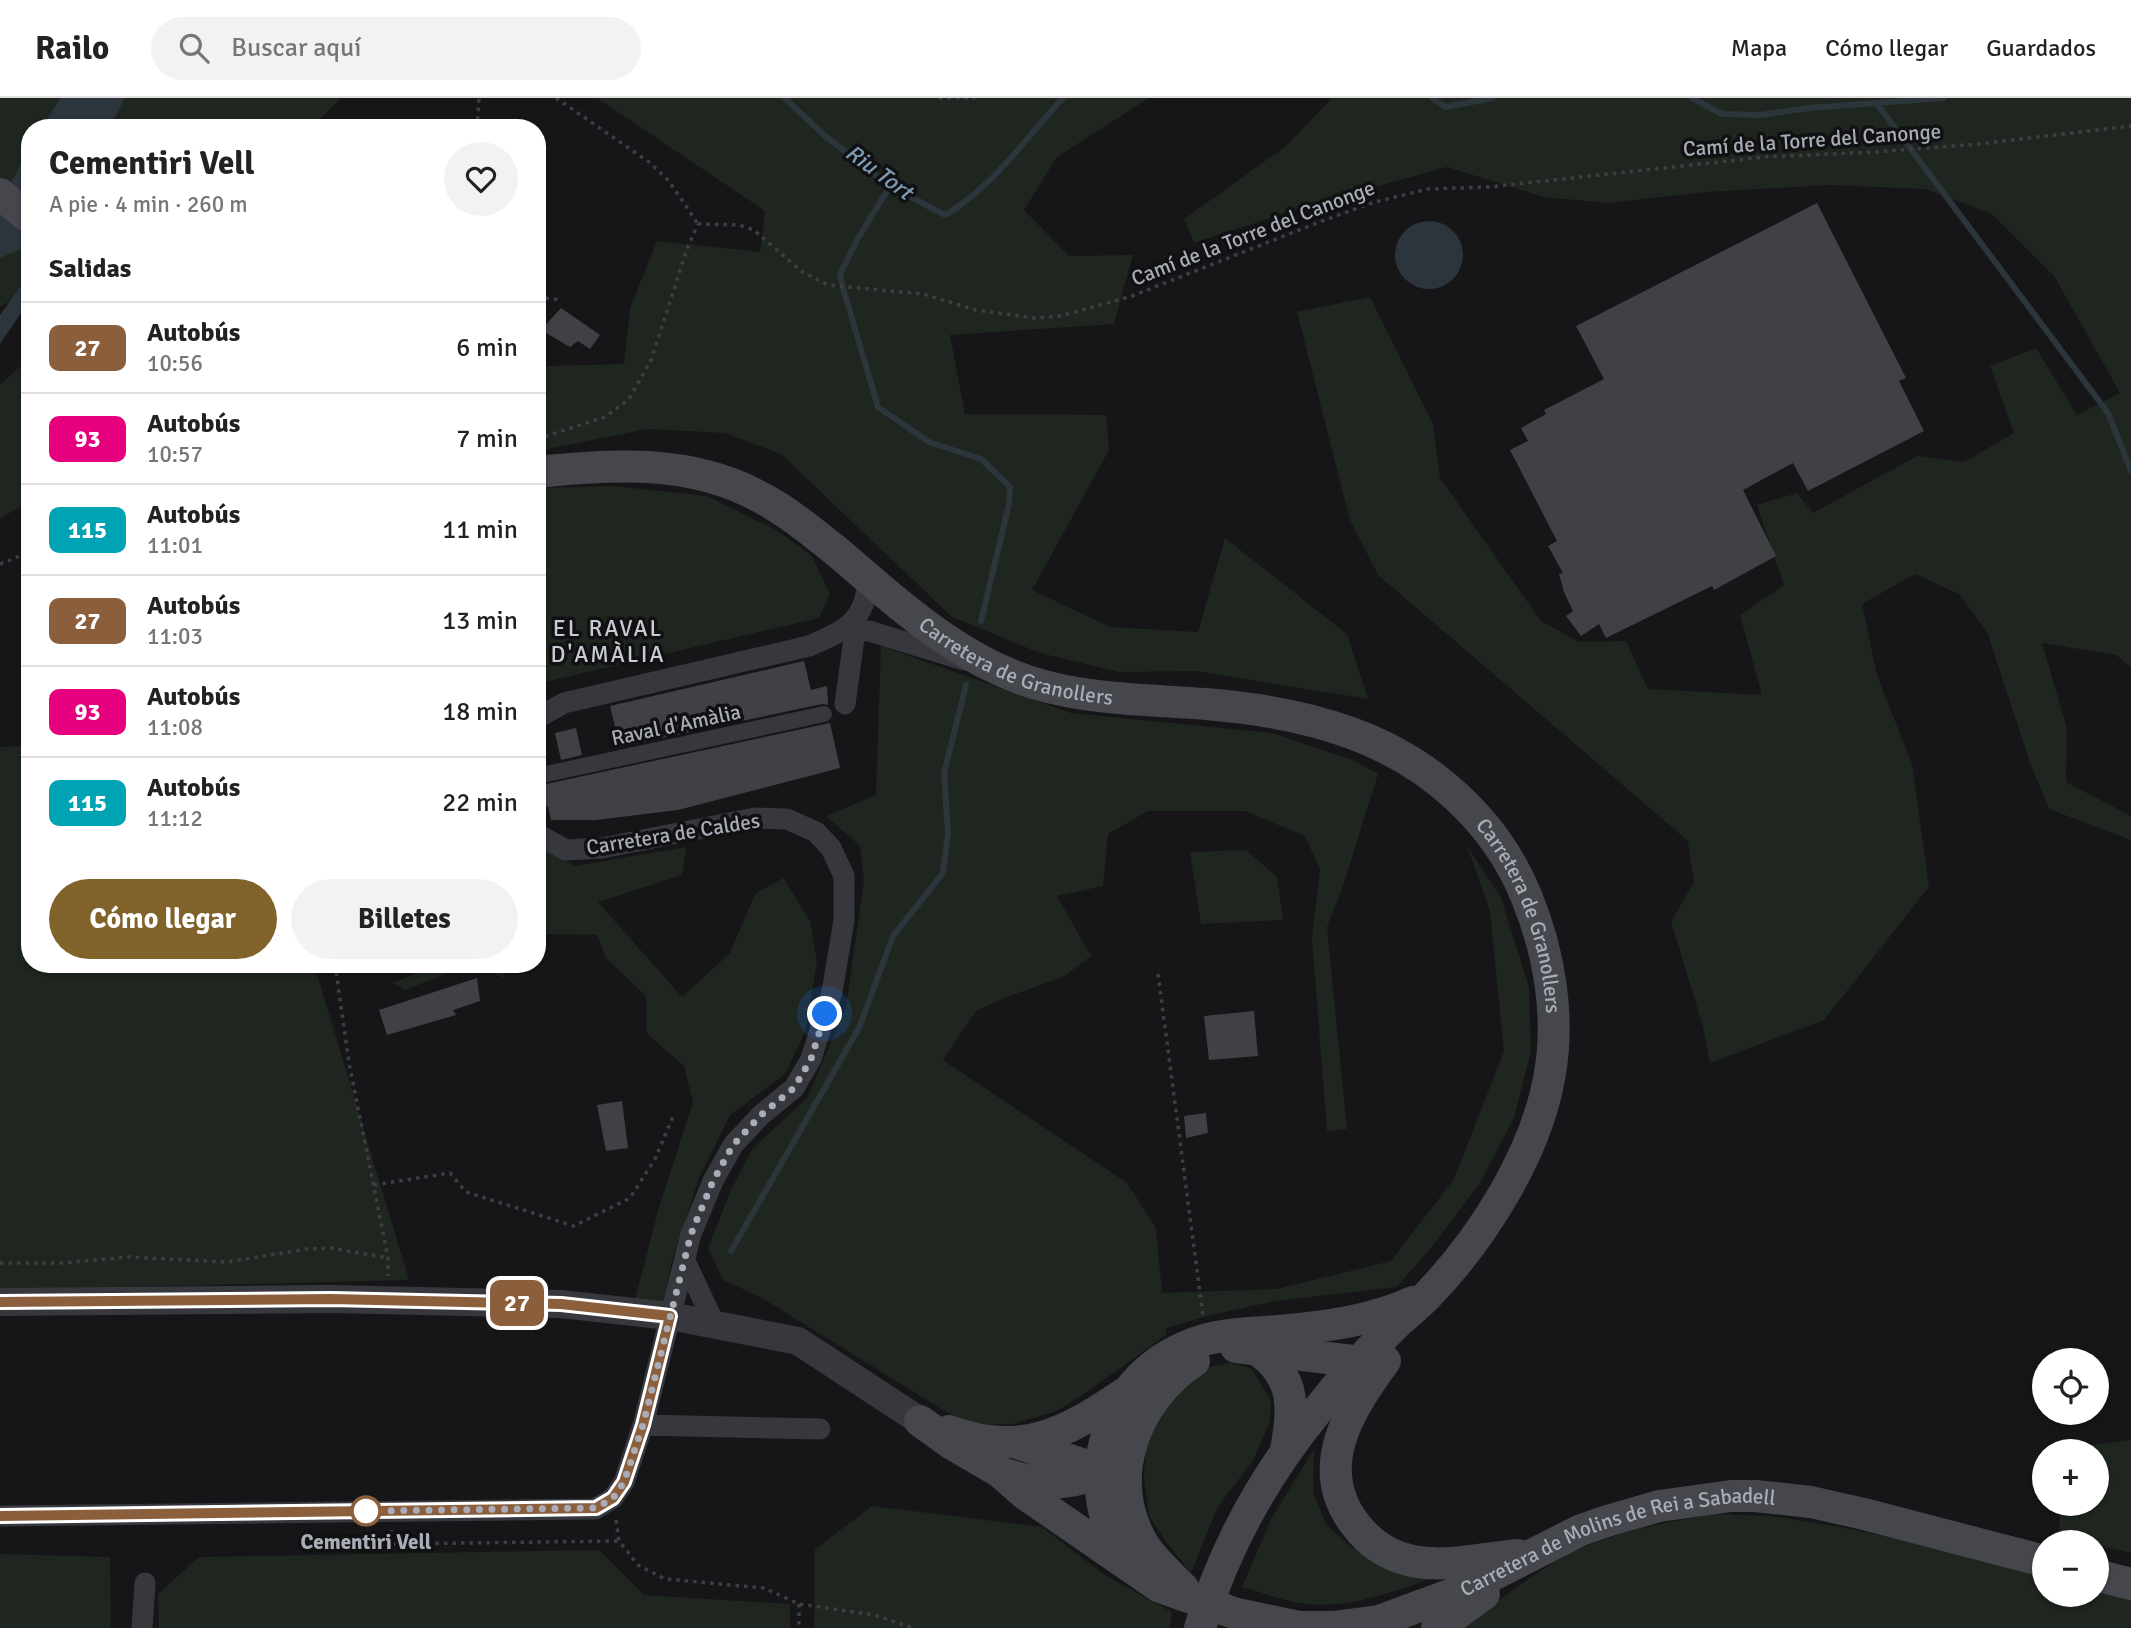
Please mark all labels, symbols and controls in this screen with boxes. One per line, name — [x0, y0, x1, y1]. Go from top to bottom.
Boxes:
search box — [151, 17, 641, 80]
text: Railo — [35, 28, 109, 69]
icon: search — [175, 29, 213, 67]
text: Buscar aquí — [231, 32, 361, 64]
text: Mapa — [1731, 33, 1787, 63]
text: Cómo llegar — [1825, 33, 1948, 63]
text: Guardados — [1986, 33, 2096, 63]
street label: Camí de la Torre del Canonge — [1682, 118, 1942, 162]
water label: Riu Tort — [840, 138, 921, 208]
button: heart — [444, 142, 518, 216]
text: Cementiri Vell — [49, 143, 255, 184]
street label: Camí de la Torre del Canonge — [1128, 175, 1378, 291]
text: A pie · 4 min · 260 m — [49, 190, 248, 219]
text: Salidas — [49, 253, 131, 285]
text: Autobús — [147, 317, 240, 349]
text: 6 min — [456, 332, 518, 364]
text: 27 — [75, 333, 100, 363]
text: 10:56 — [147, 349, 203, 378]
text: Autobús — [147, 408, 240, 440]
text: 7 min — [456, 423, 518, 455]
text: 93 — [75, 424, 100, 454]
text: 10:57 — [147, 440, 203, 469]
text: Autobús — [147, 499, 240, 531]
text: 11 min — [442, 514, 518, 546]
text: 115 — [68, 515, 107, 545]
text: 11:01 — [147, 531, 203, 560]
text: Autobús — [147, 590, 240, 622]
text: 13 min — [442, 605, 518, 637]
text: 27 — [75, 606, 100, 636]
street label: Carretera de Granollers — [914, 611, 1114, 711]
district label: EL RAVAL D'AMÀLIA — [551, 614, 665, 669]
text: 11:03 — [147, 622, 203, 651]
text: Autobús — [147, 681, 240, 713]
text: 18 min — [442, 696, 518, 728]
text: 93 — [75, 697, 100, 727]
street label: Raval d'Amàlia — [609, 699, 743, 751]
text: 11:08 — [147, 713, 203, 742]
text: Autobús — [147, 772, 240, 804]
text: 22 min — [442, 787, 518, 819]
text: 115 — [68, 788, 107, 818]
text: 11:12 — [147, 804, 203, 833]
street label: Carretera de Caldes — [584, 807, 762, 861]
street label: Carretera de Granollers — [1470, 813, 1566, 1014]
button: Cómo llegar — [49, 879, 277, 959]
button: Billetes — [291, 879, 518, 959]
your location — [807, 996, 842, 1031]
line badge: 27 — [486, 1280, 548, 1326]
text: 27 — [504, 1288, 530, 1318]
map controls — [2032, 1348, 2109, 1607]
button: locate — [2032, 1348, 2109, 1425]
button: + — [2032, 1439, 2109, 1516]
street label: Carretera de Molins de Rei a Sabadell — [1456, 1483, 1777, 1602]
marker: Cementiri Vell — [351, 1496, 381, 1526]
place label: Cementiri Vell — [301, 1529, 432, 1555]
button: − — [2032, 1530, 2109, 1607]

